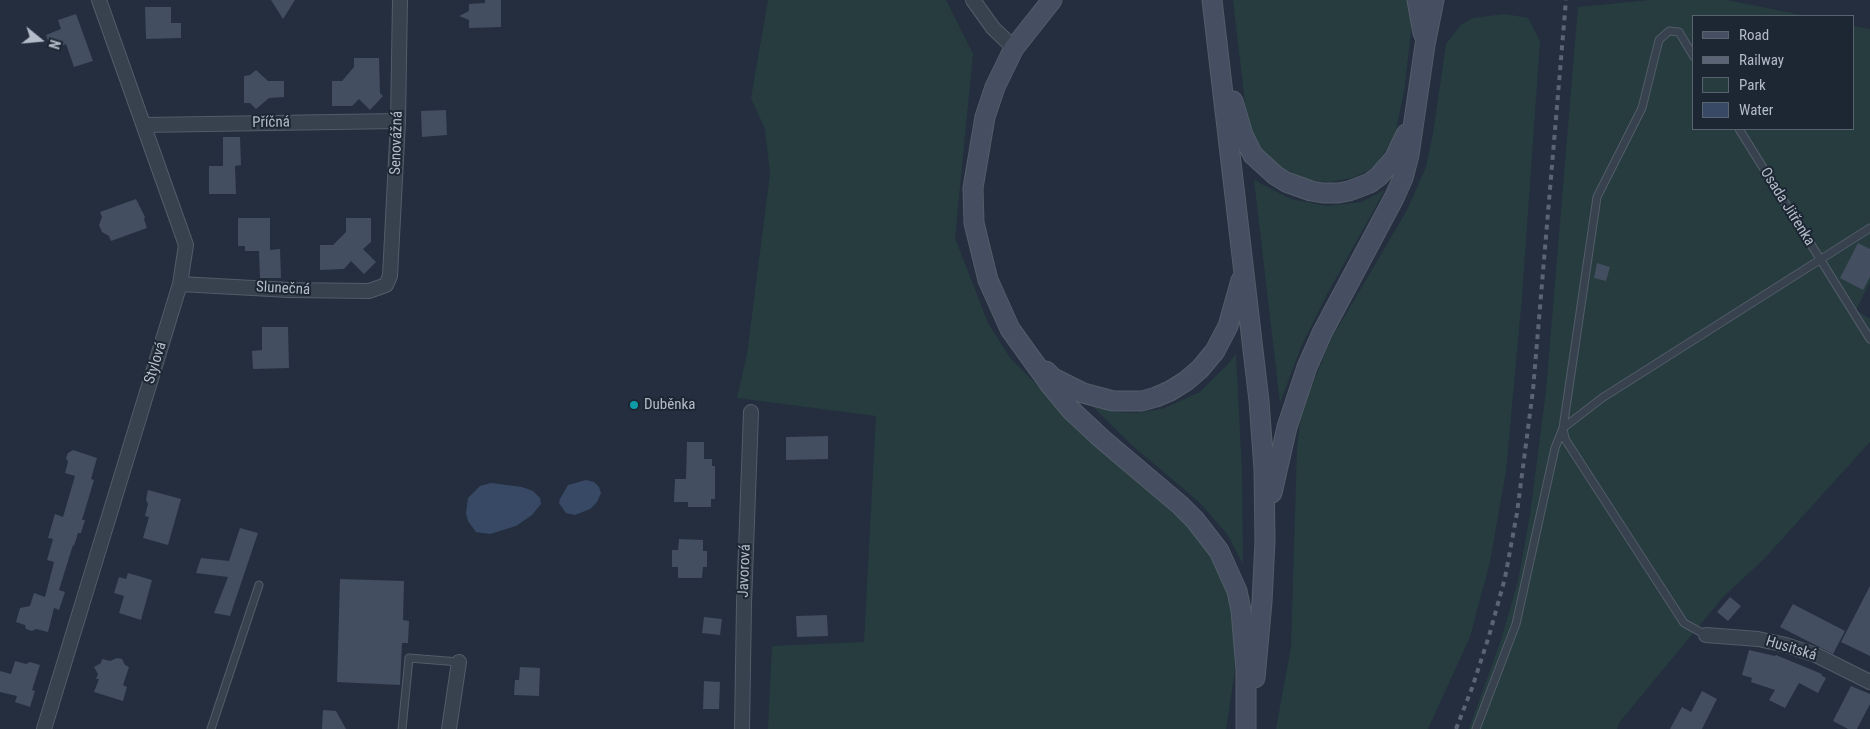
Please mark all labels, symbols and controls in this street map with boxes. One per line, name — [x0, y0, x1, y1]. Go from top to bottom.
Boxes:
north arrow — [15, 15, 65, 65]
legend — [1692, 15, 1855, 130]
text: Road — [1739, 26, 1769, 44]
text: N — [45, 38, 63, 51]
text: Railway — [1739, 51, 1784, 69]
text: Park — [1739, 76, 1766, 94]
text: Water — [1739, 101, 1773, 119]
street label: Senovážná — [387, 111, 407, 175]
street label: Příčná — [252, 114, 290, 132]
street label: Osada Jitřenka — [1756, 165, 1818, 249]
street label: Slunečná — [255, 279, 311, 299]
street label: Stylová — [141, 340, 171, 386]
place label: Duběnka — [644, 396, 695, 414]
marker: Duběnka — [628, 399, 640, 411]
street label: Javorová — [735, 544, 755, 598]
street label: Husitská — [1763, 633, 1819, 665]

